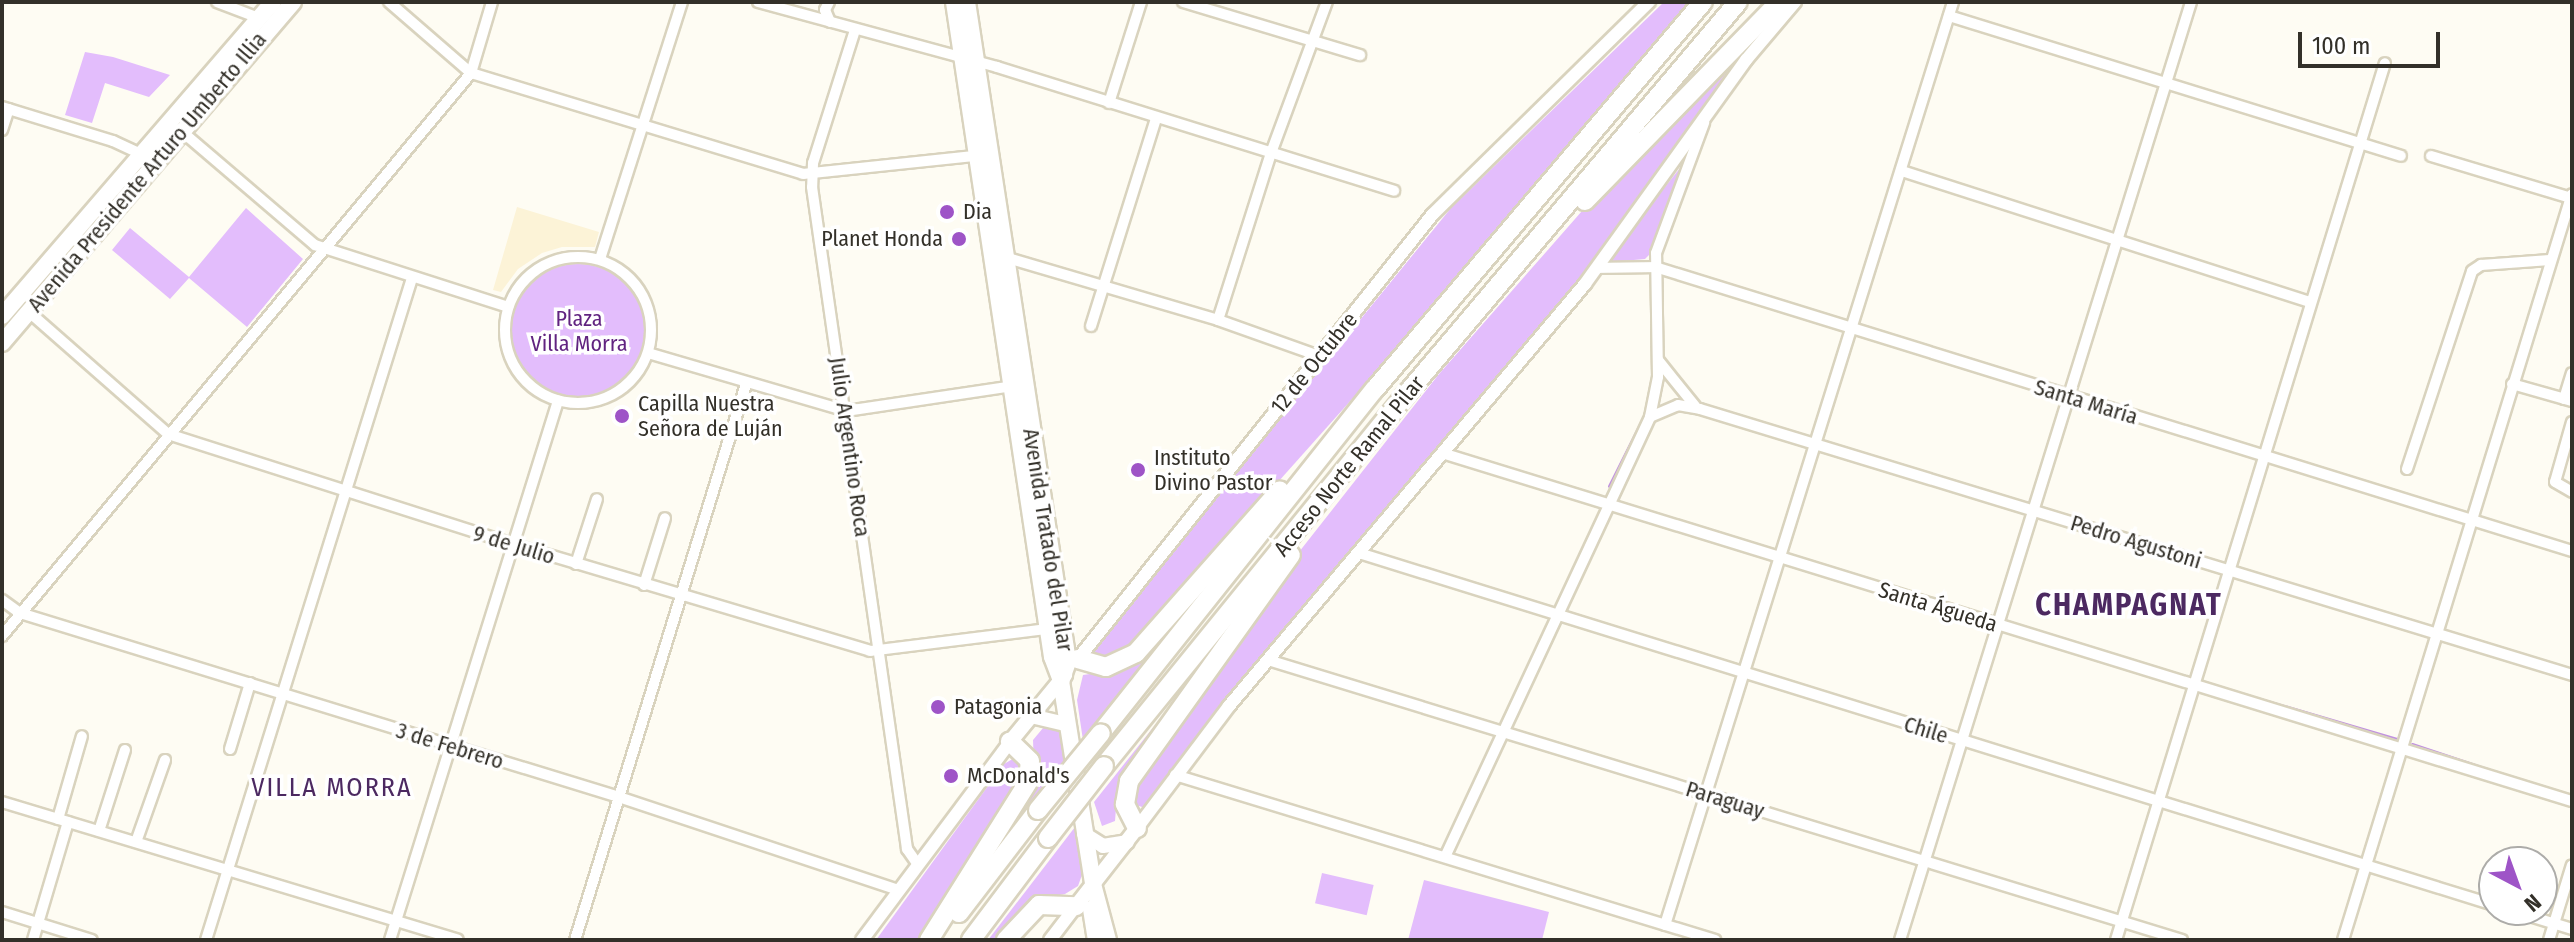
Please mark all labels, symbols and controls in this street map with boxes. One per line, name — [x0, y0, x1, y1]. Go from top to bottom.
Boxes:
scale bar — [2302, 16, 2444, 66]
street label: Avenida Presidente Arturo Umberto Illia — [22, 27, 272, 317]
text: 100 m — [2312, 32, 2370, 60]
place label: Dia — [963, 199, 992, 225]
marker: Dia — [938, 203, 956, 221]
place label: Planet Honda — [821, 226, 943, 252]
marker: Planet Honda — [950, 230, 968, 248]
park label: Plaza Villa Morra — [531, 305, 627, 356]
street label: 12 de Octubre — [1265, 307, 1363, 419]
street label: Julio Argentino Roca — [824, 355, 876, 539]
street label: Acceso Norte Ramal Pilar — [1268, 371, 1430, 561]
street label: Santa María — [2031, 374, 2141, 430]
place label: Capilla Nuestra Señora de Luján — [638, 390, 783, 442]
marker: Capilla Nuestra Señora de Luján — [613, 407, 631, 425]
street label: Avenida Tratado del Pilar — [1017, 427, 1079, 653]
place label: Instituto Divino Pastor — [1154, 444, 1272, 496]
marker: Instituto Divino Pastor — [1129, 461, 1147, 479]
street label: Pedro Agustoni — [2067, 510, 2205, 574]
street label: 9 de Julio — [470, 520, 558, 570]
street label: Santa Águeda — [1875, 576, 2001, 638]
district label: CHAMPAGNAT — [2035, 587, 2223, 623]
place label: Patagonia — [954, 694, 1042, 720]
marker: Patagonia — [929, 698, 947, 716]
street label: Chile — [1901, 711, 1951, 749]
street label: 3 de Febrero — [393, 717, 507, 775]
place label: McDonald's — [967, 763, 1070, 789]
marker: McDonald's — [942, 767, 960, 785]
district label: VILLA MORRA — [251, 772, 413, 804]
street label: Paraguay — [1683, 776, 1767, 824]
north arrow — [2478, 846, 2558, 926]
text: N — [2519, 888, 2547, 917]

